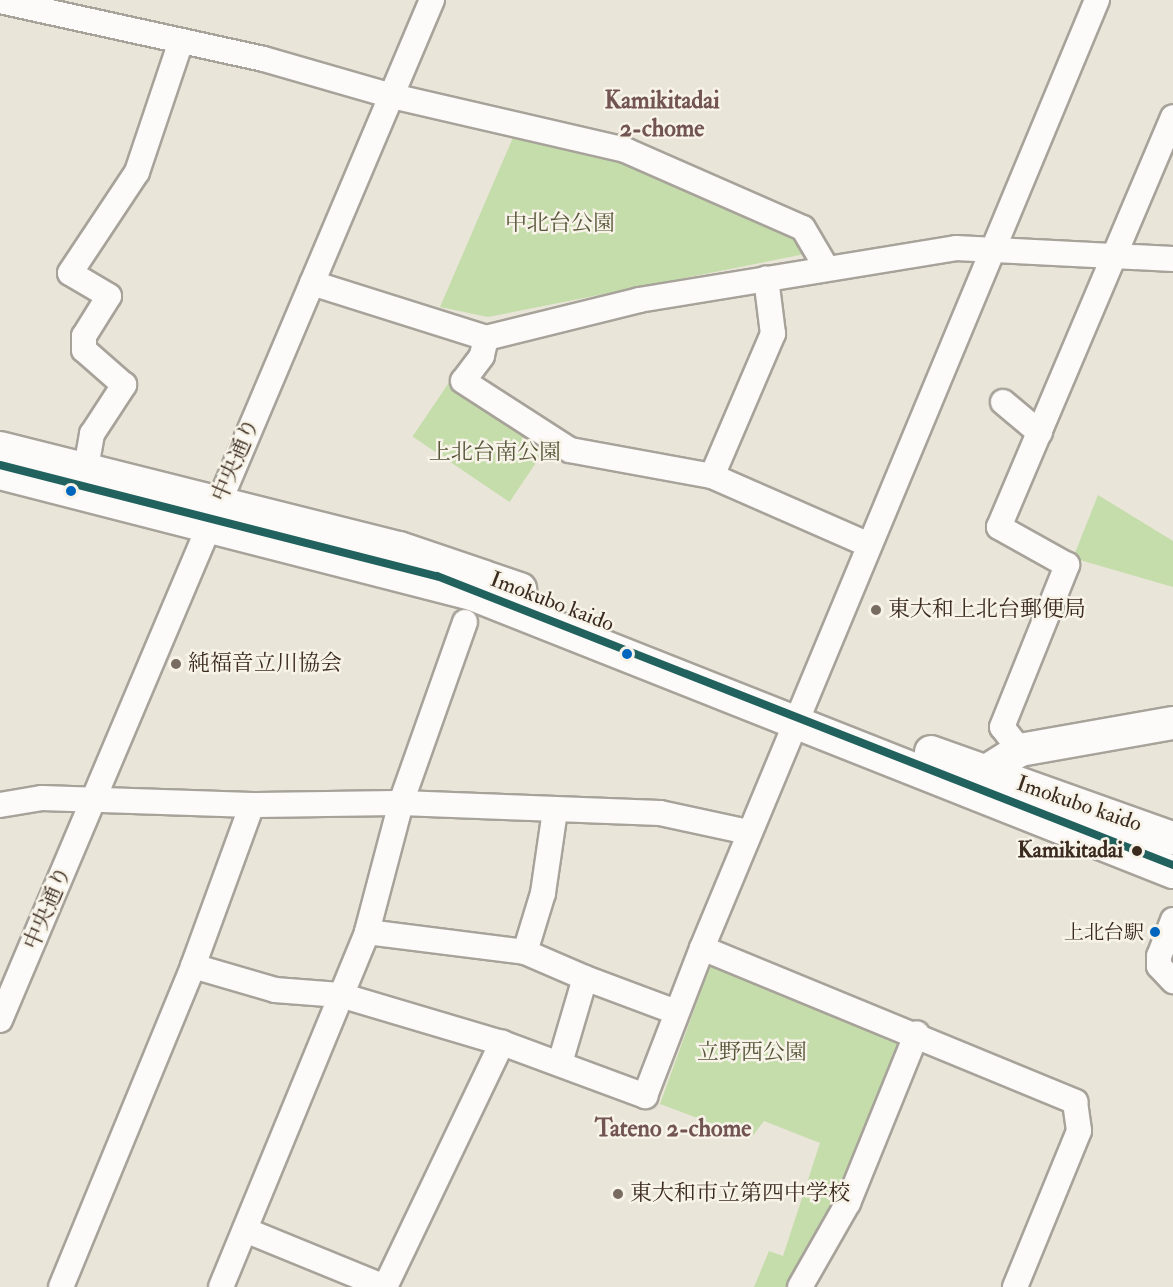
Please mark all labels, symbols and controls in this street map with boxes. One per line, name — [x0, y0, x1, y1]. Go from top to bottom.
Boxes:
district label: Kamikitadai 2-chome — [604, 87, 720, 143]
park label: 中北台公園 — [505, 211, 615, 237]
street label: 中央通り — [207, 414, 265, 506]
park label: 上北台南公園 — [429, 440, 561, 466]
unlabelled marker — [65, 485, 77, 497]
street label: Imokubo kaido — [486, 566, 618, 638]
place label: 東大和上北台郵便局 — [888, 597, 1086, 623]
marker: 東大和上北台郵便局 — [869, 603, 883, 617]
unlabelled marker — [621, 648, 633, 660]
place label: 純福音立川協会 — [188, 651, 342, 677]
marker: 純福音立川協会 — [169, 657, 183, 671]
street label: Imokubo kaido — [1013, 770, 1145, 838]
place label: Kamikitadai — [1018, 838, 1123, 864]
marker: Kamikitadai — [1128, 842, 1146, 860]
street label: 中央通り — [19, 862, 77, 954]
place label: 上北台駅 — [1064, 920, 1144, 944]
marker: 上北台駅 — [1149, 926, 1161, 938]
park label: 立野西公園 — [697, 1040, 807, 1066]
district label: Tateno 2-chome — [595, 1115, 751, 1143]
place label: 東大和市立第四中学校 — [630, 1181, 850, 1207]
marker: 東大和市立第四中学校 — [611, 1187, 625, 1201]

